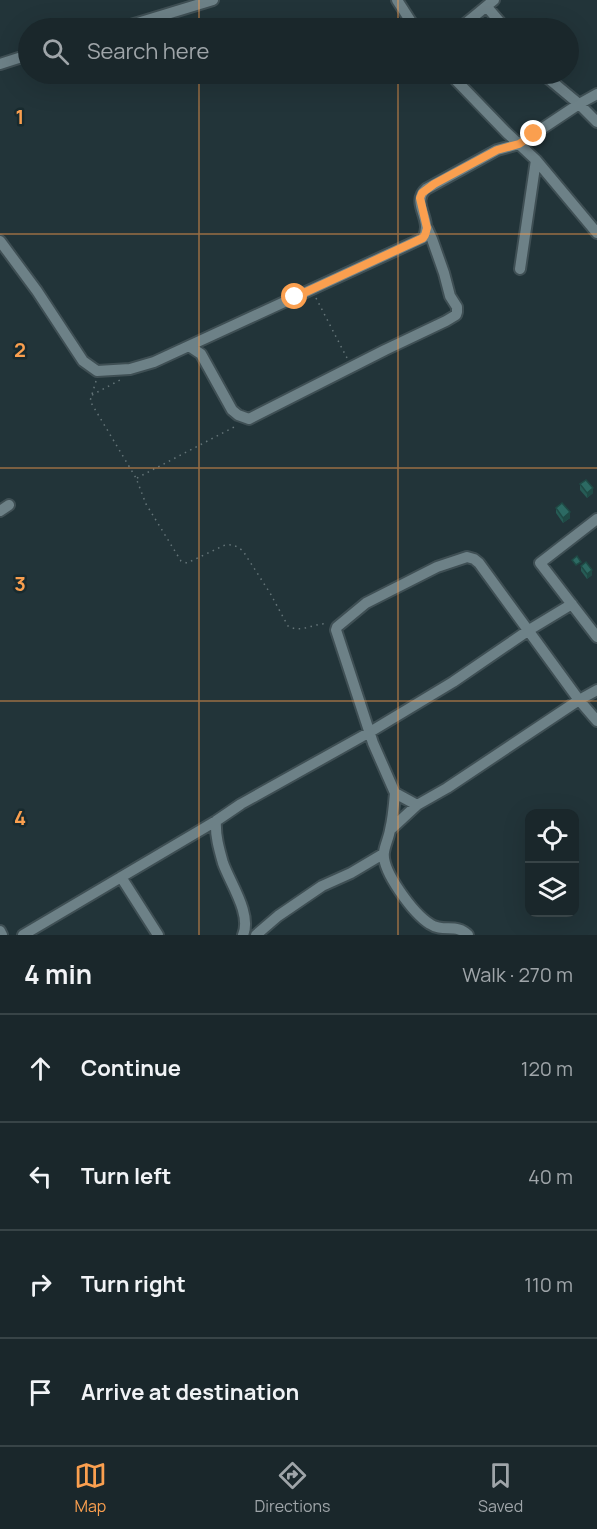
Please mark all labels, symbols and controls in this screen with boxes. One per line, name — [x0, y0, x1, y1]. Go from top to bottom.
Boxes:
search box — [18, 18, 579, 84]
icon: search — [39, 35, 72, 68]
text: Search here — [87, 36, 209, 66]
text: 1 — [16, 103, 24, 130]
route end — [520, 120, 546, 146]
route start — [281, 283, 307, 309]
text: 2 — [14, 336, 26, 363]
text: 3 — [14, 570, 26, 597]
text: 4 — [14, 804, 26, 831]
map controls — [525, 809, 579, 917]
button: locate — [525, 809, 579, 863]
button: layers — [525, 863, 579, 917]
text: 4 min — [24, 956, 92, 992]
text: Walk · 270 m — [462, 961, 573, 988]
icon: ahead — [24, 1052, 57, 1085]
text: Continue — [81, 1053, 181, 1083]
text: 120 m — [521, 1055, 573, 1082]
icon: left — [24, 1160, 57, 1193]
text: Turn left — [81, 1161, 171, 1191]
text: 40 m — [528, 1163, 573, 1190]
icon: right — [24, 1268, 57, 1301]
text: Turn right — [81, 1269, 186, 1299]
text: 110 m — [524, 1271, 573, 1298]
icon: arrive — [24, 1376, 57, 1409]
text: Arrive at destination — [81, 1377, 299, 1407]
tab: Map — [74, 1459, 107, 1517]
tab: Directions — [255, 1459, 330, 1517]
tab: Saved — [478, 1459, 523, 1517]

